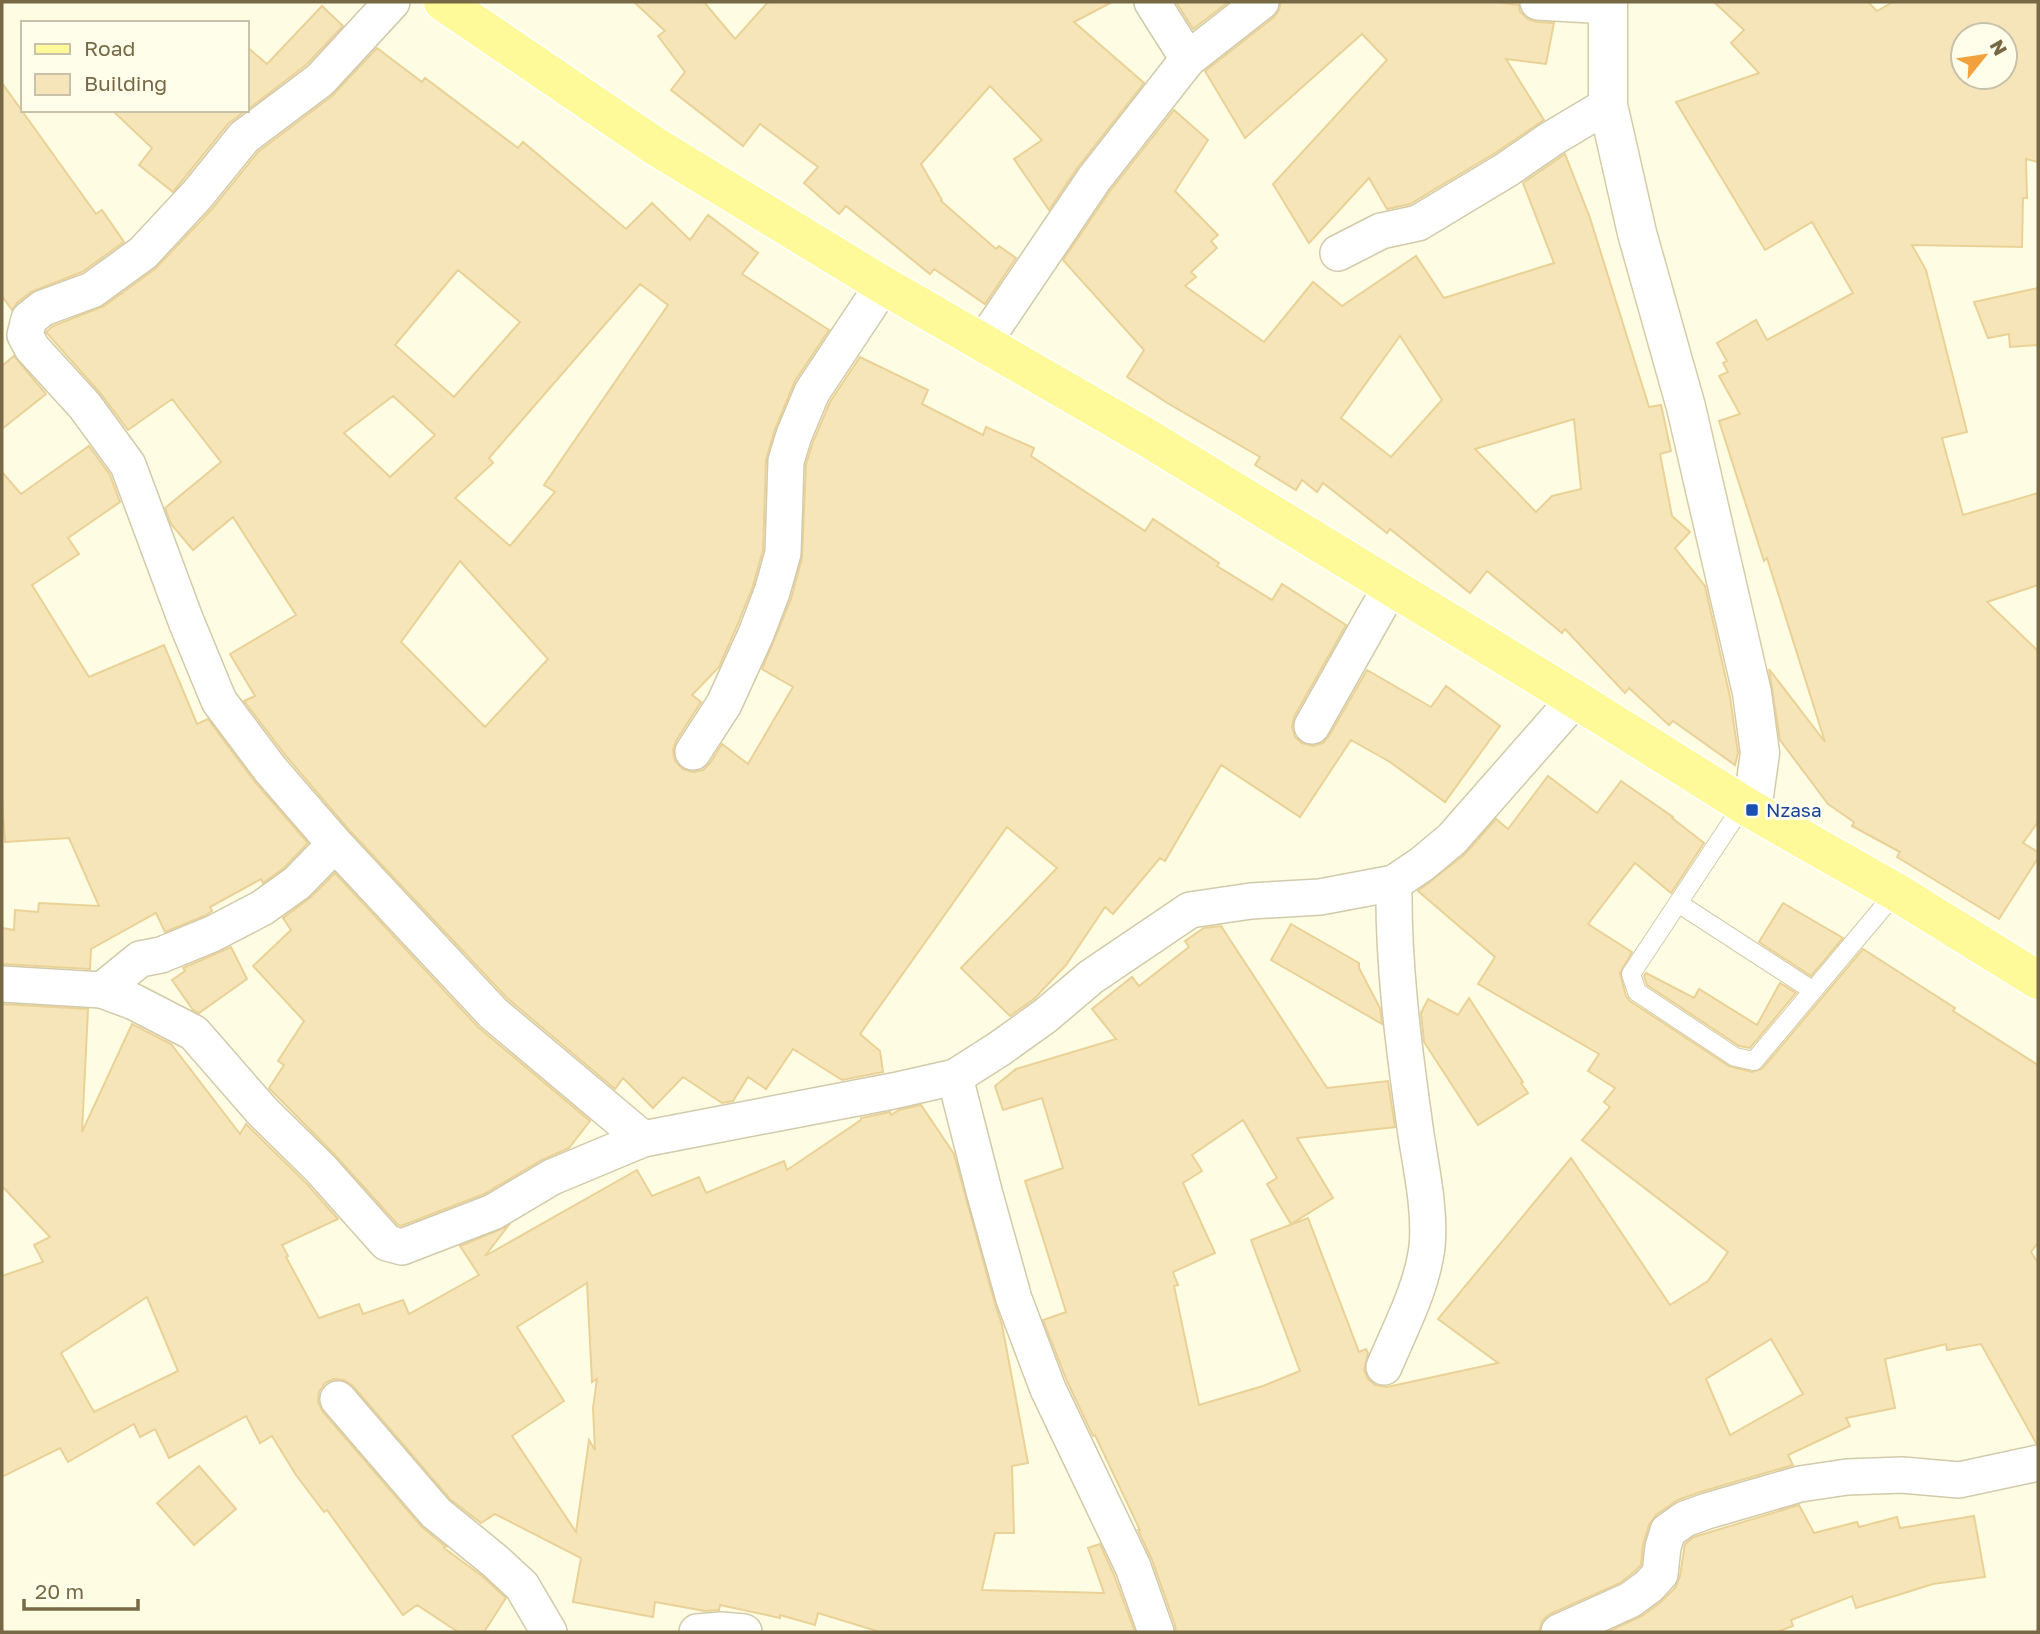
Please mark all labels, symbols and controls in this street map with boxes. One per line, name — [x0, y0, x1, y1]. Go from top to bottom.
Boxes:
legend — [21, 21, 248, 112]
north arrow — [1949, 21, 2019, 91]
text: Road — [84, 35, 135, 61]
text: N — [1986, 35, 2013, 59]
text: Building — [84, 70, 167, 96]
place label: Nzasa — [1766, 798, 1822, 821]
marker: Nzasa — [1744, 802, 1760, 818]
scale bar — [24, 1568, 138, 1612]
text: 20 m — [35, 1578, 84, 1604]

